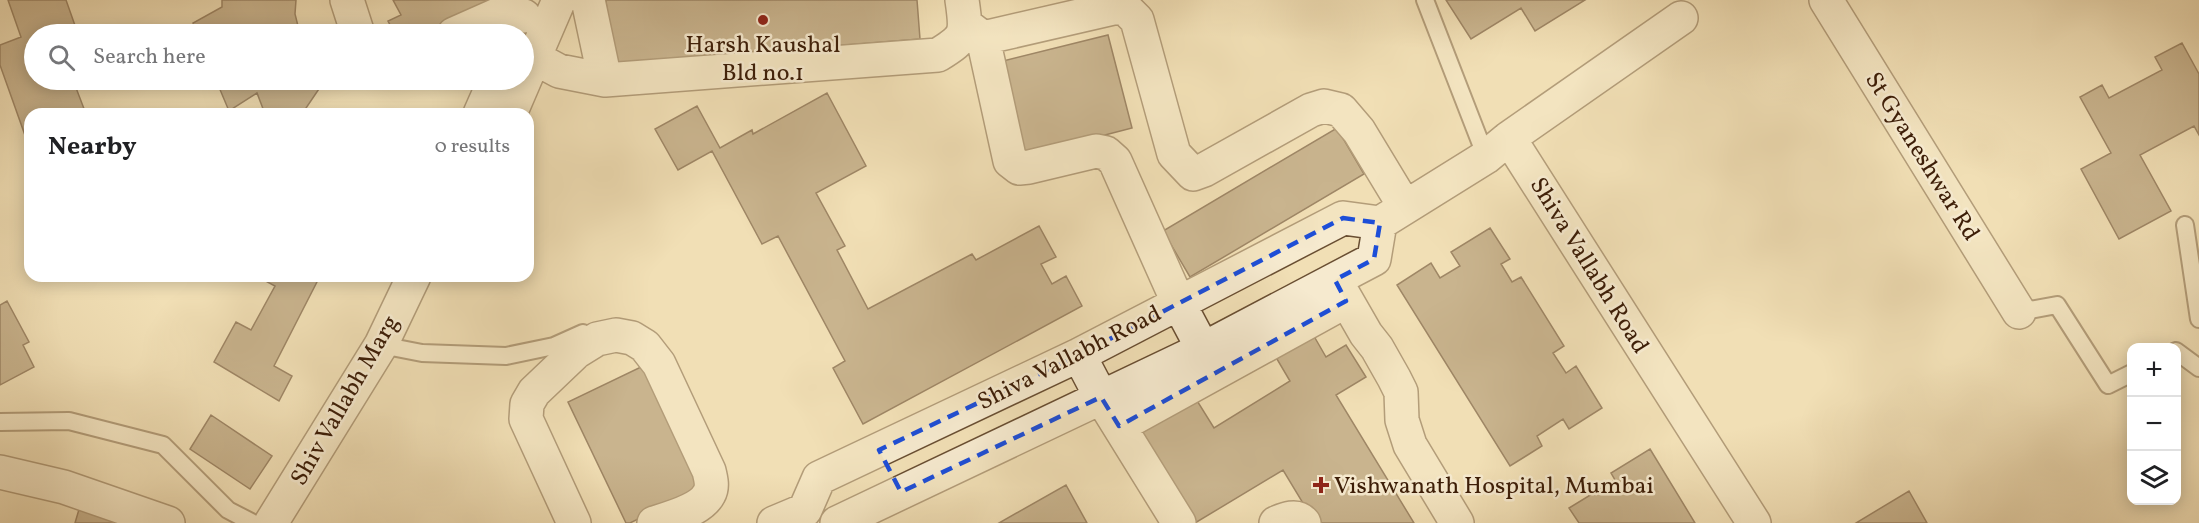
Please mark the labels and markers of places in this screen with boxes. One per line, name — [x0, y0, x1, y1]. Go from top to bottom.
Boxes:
marker: Harsh Kaushal Bld no.1 — [756, 13, 770, 27]
place label: Harsh Kaushal Bld no.1 — [686, 29, 840, 91]
place label: Vishwanath Hospital, Mumbai — [1334, 470, 1654, 504]
marker: Vishwanath Hospital, Mumbai — [1312, 476, 1330, 494]

